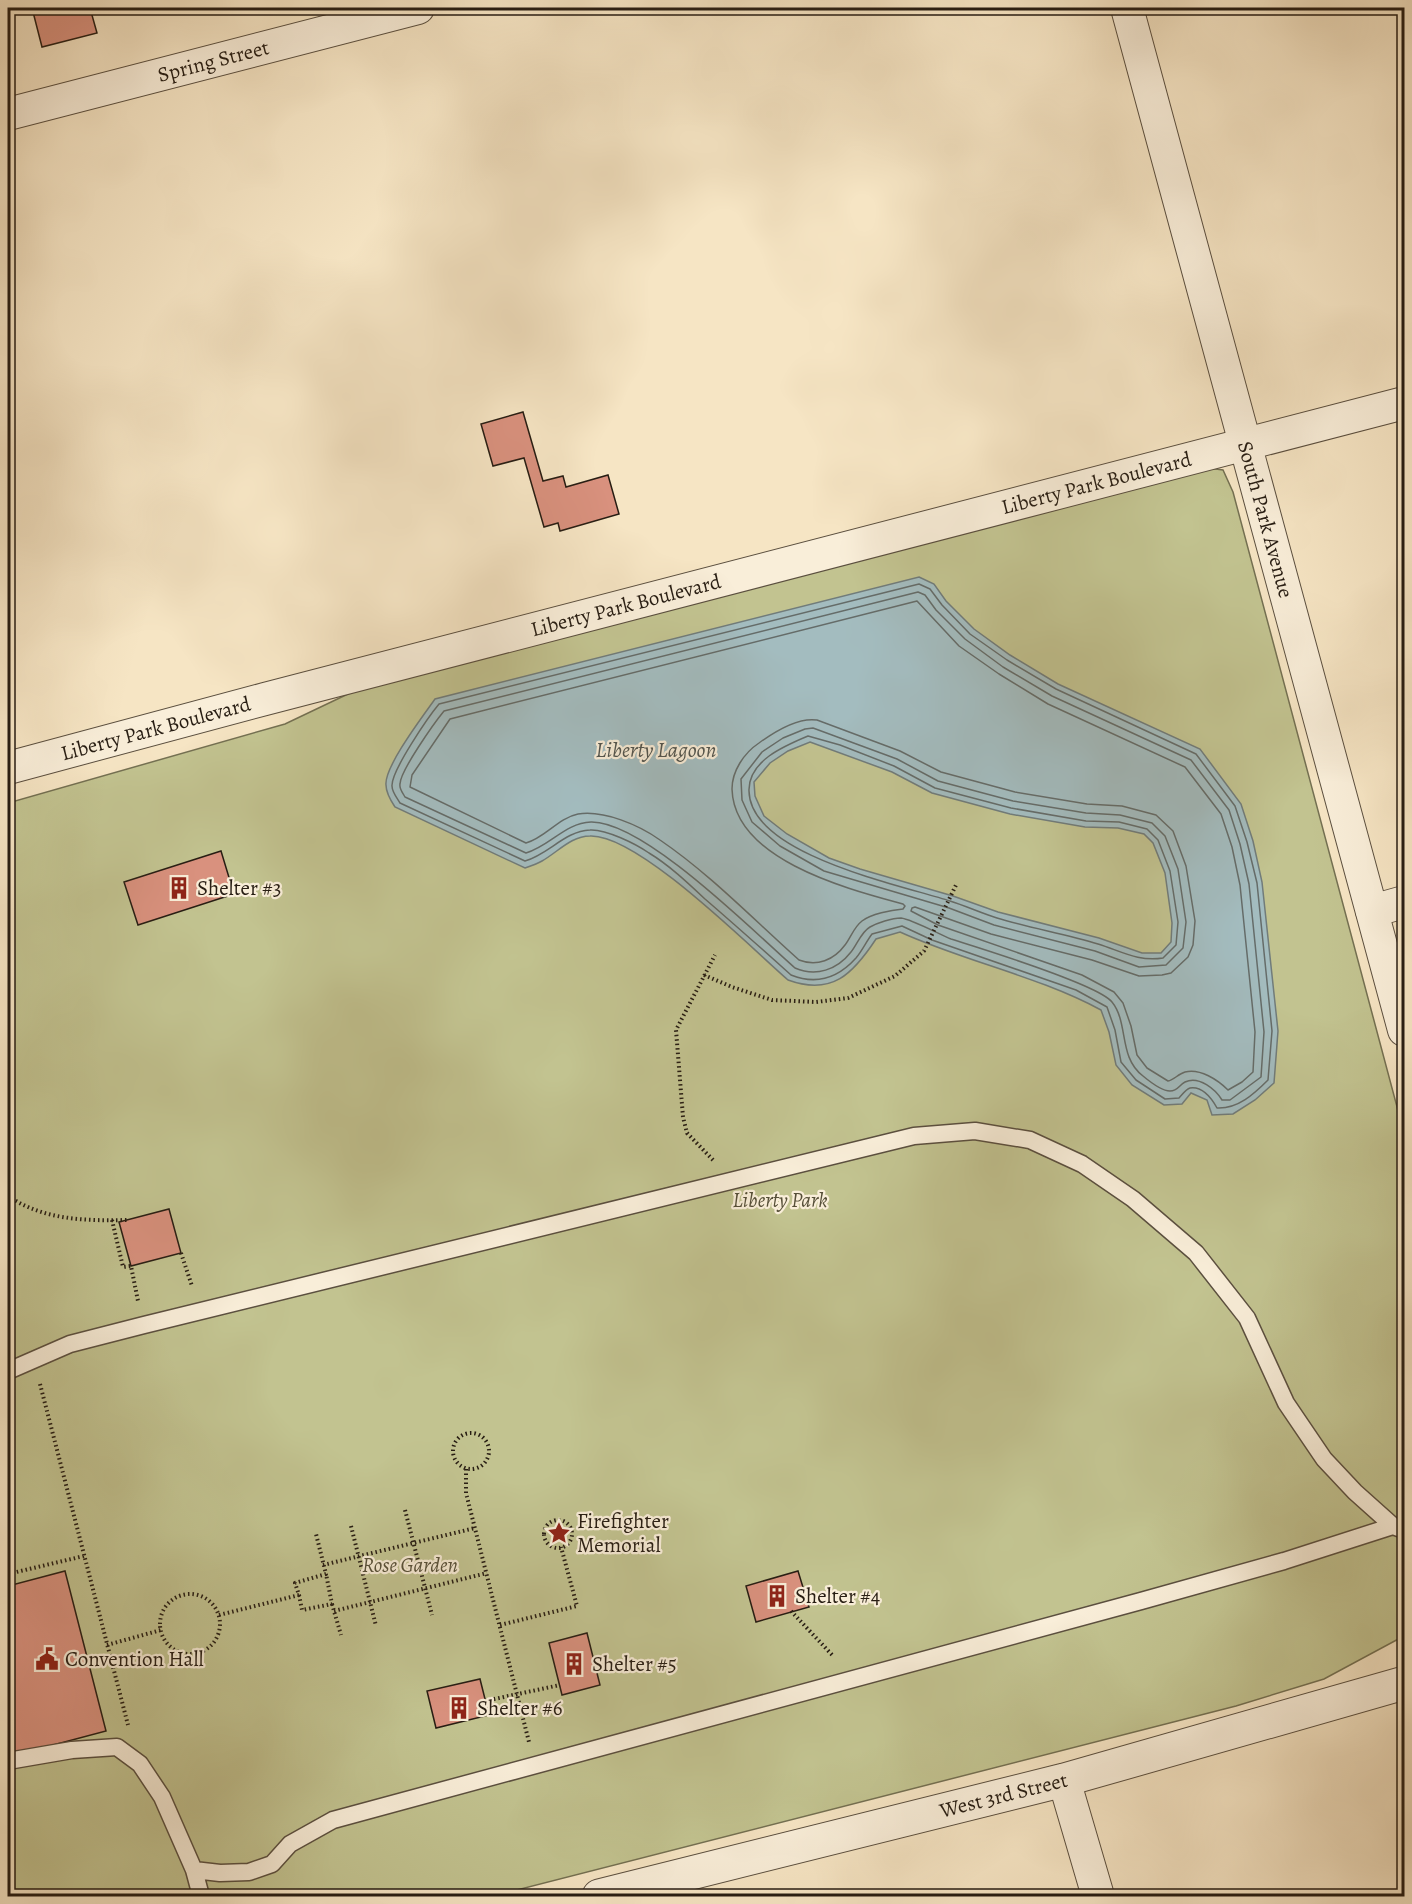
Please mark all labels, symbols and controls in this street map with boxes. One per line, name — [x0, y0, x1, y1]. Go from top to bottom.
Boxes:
street label: Spring Street — [154, 33, 272, 89]
street label: South Park Avenue — [1231, 438, 1300, 601]
street label: Liberty Park Boulevard — [998, 445, 1195, 521]
street label: Liberty Park Boulevard — [528, 567, 725, 643]
street label: Liberty Park Boulevard — [58, 689, 254, 767]
water label: Liberty Lagoon — [596, 735, 717, 765]
place label: Shelter #3 — [197, 874, 281, 902]
building icon: Shelter #3 — [166, 875, 192, 901]
park label: Liberty Park — [732, 1186, 828, 1214]
place label: Firefighter Memorial — [577, 1507, 669, 1559]
place icon: Firefighter Memorial — [546, 1520, 572, 1546]
park label: Rose Garden — [362, 1551, 458, 1579]
place label: Shelter #4 — [795, 1582, 880, 1610]
building icon: Shelter #4 — [764, 1583, 790, 1609]
place label: Convention Hall — [65, 1645, 204, 1673]
public building icon: Convention Hall — [34, 1646, 60, 1672]
place label: Shelter #5 — [592, 1650, 677, 1678]
building icon: Shelter #5 — [561, 1651, 587, 1677]
place label: Shelter #6 — [477, 1694, 563, 1722]
building icon: Shelter #6 — [446, 1695, 472, 1721]
street label: West 3rd Street — [936, 1766, 1070, 1825]

